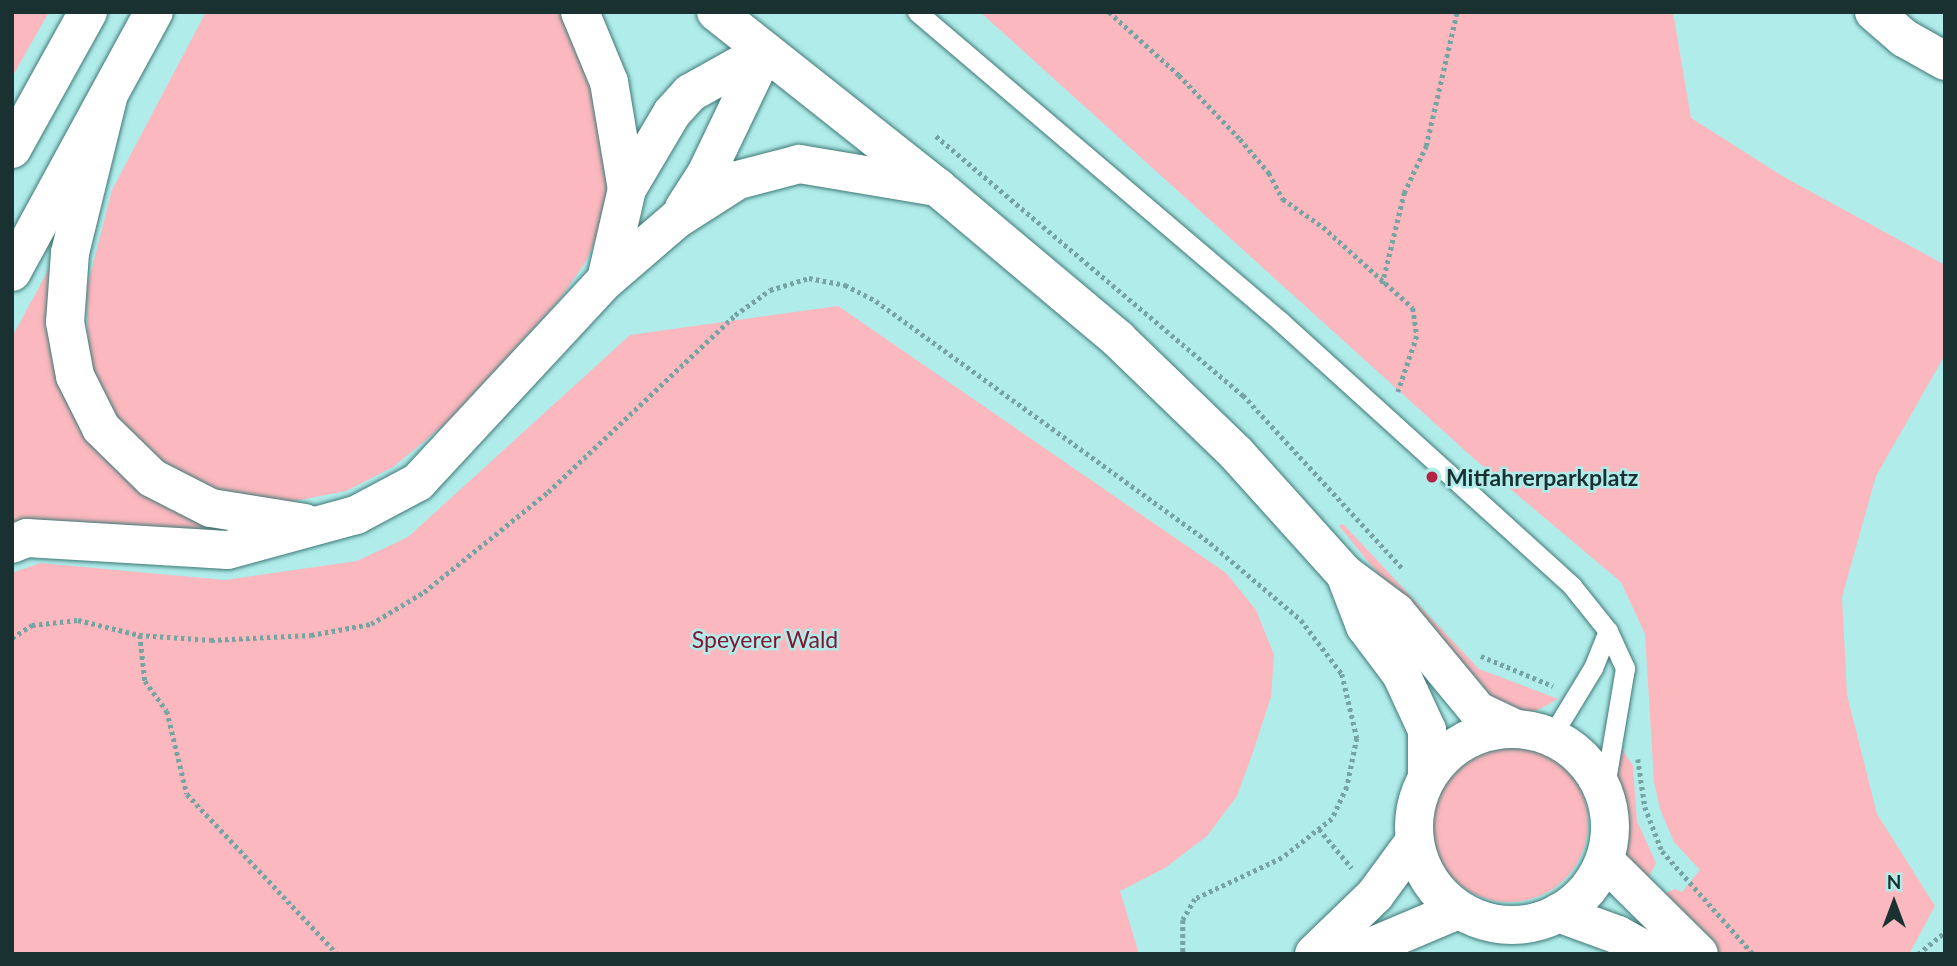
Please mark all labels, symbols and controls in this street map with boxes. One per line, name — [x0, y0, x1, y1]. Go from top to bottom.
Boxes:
place label: Mitfahrerparkplatz — [1446, 463, 1638, 491]
marker: Mitfahrerparkplatz — [1424, 469, 1440, 485]
park label: Speyerer Wald — [691, 625, 839, 653]
north arrow — [1859, 868, 1929, 938]
text: N — [1887, 870, 1901, 893]

